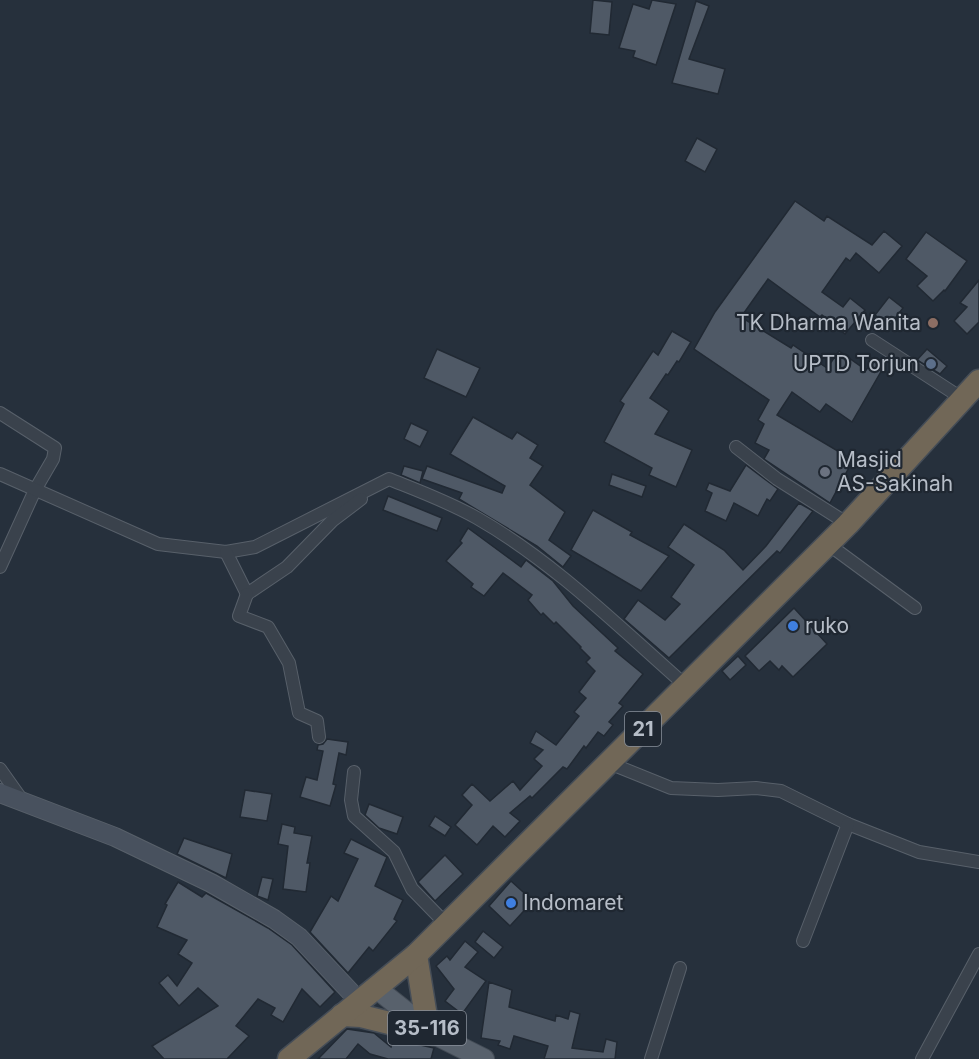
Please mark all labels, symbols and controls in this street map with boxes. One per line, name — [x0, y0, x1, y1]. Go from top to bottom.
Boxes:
place label: TK Dharma Wanita — [736, 310, 921, 335]
marker: TK Dharma Wanita — [926, 316, 940, 330]
place label: UPTD Torjun — [793, 351, 919, 376]
marker: UPTD Torjun — [924, 357, 938, 371]
place label: Masjid AS-Sakinah — [837, 447, 953, 496]
marker: Masjid AS-Sakinah — [818, 465, 832, 479]
place label: ruko — [805, 613, 849, 638]
marker: ruko — [786, 619, 800, 633]
road number: 21 — [625, 712, 661, 746]
place label: Indomaret — [523, 890, 623, 915]
marker: Indomaret — [504, 896, 518, 910]
road number: 35-116 — [388, 1011, 466, 1045]

